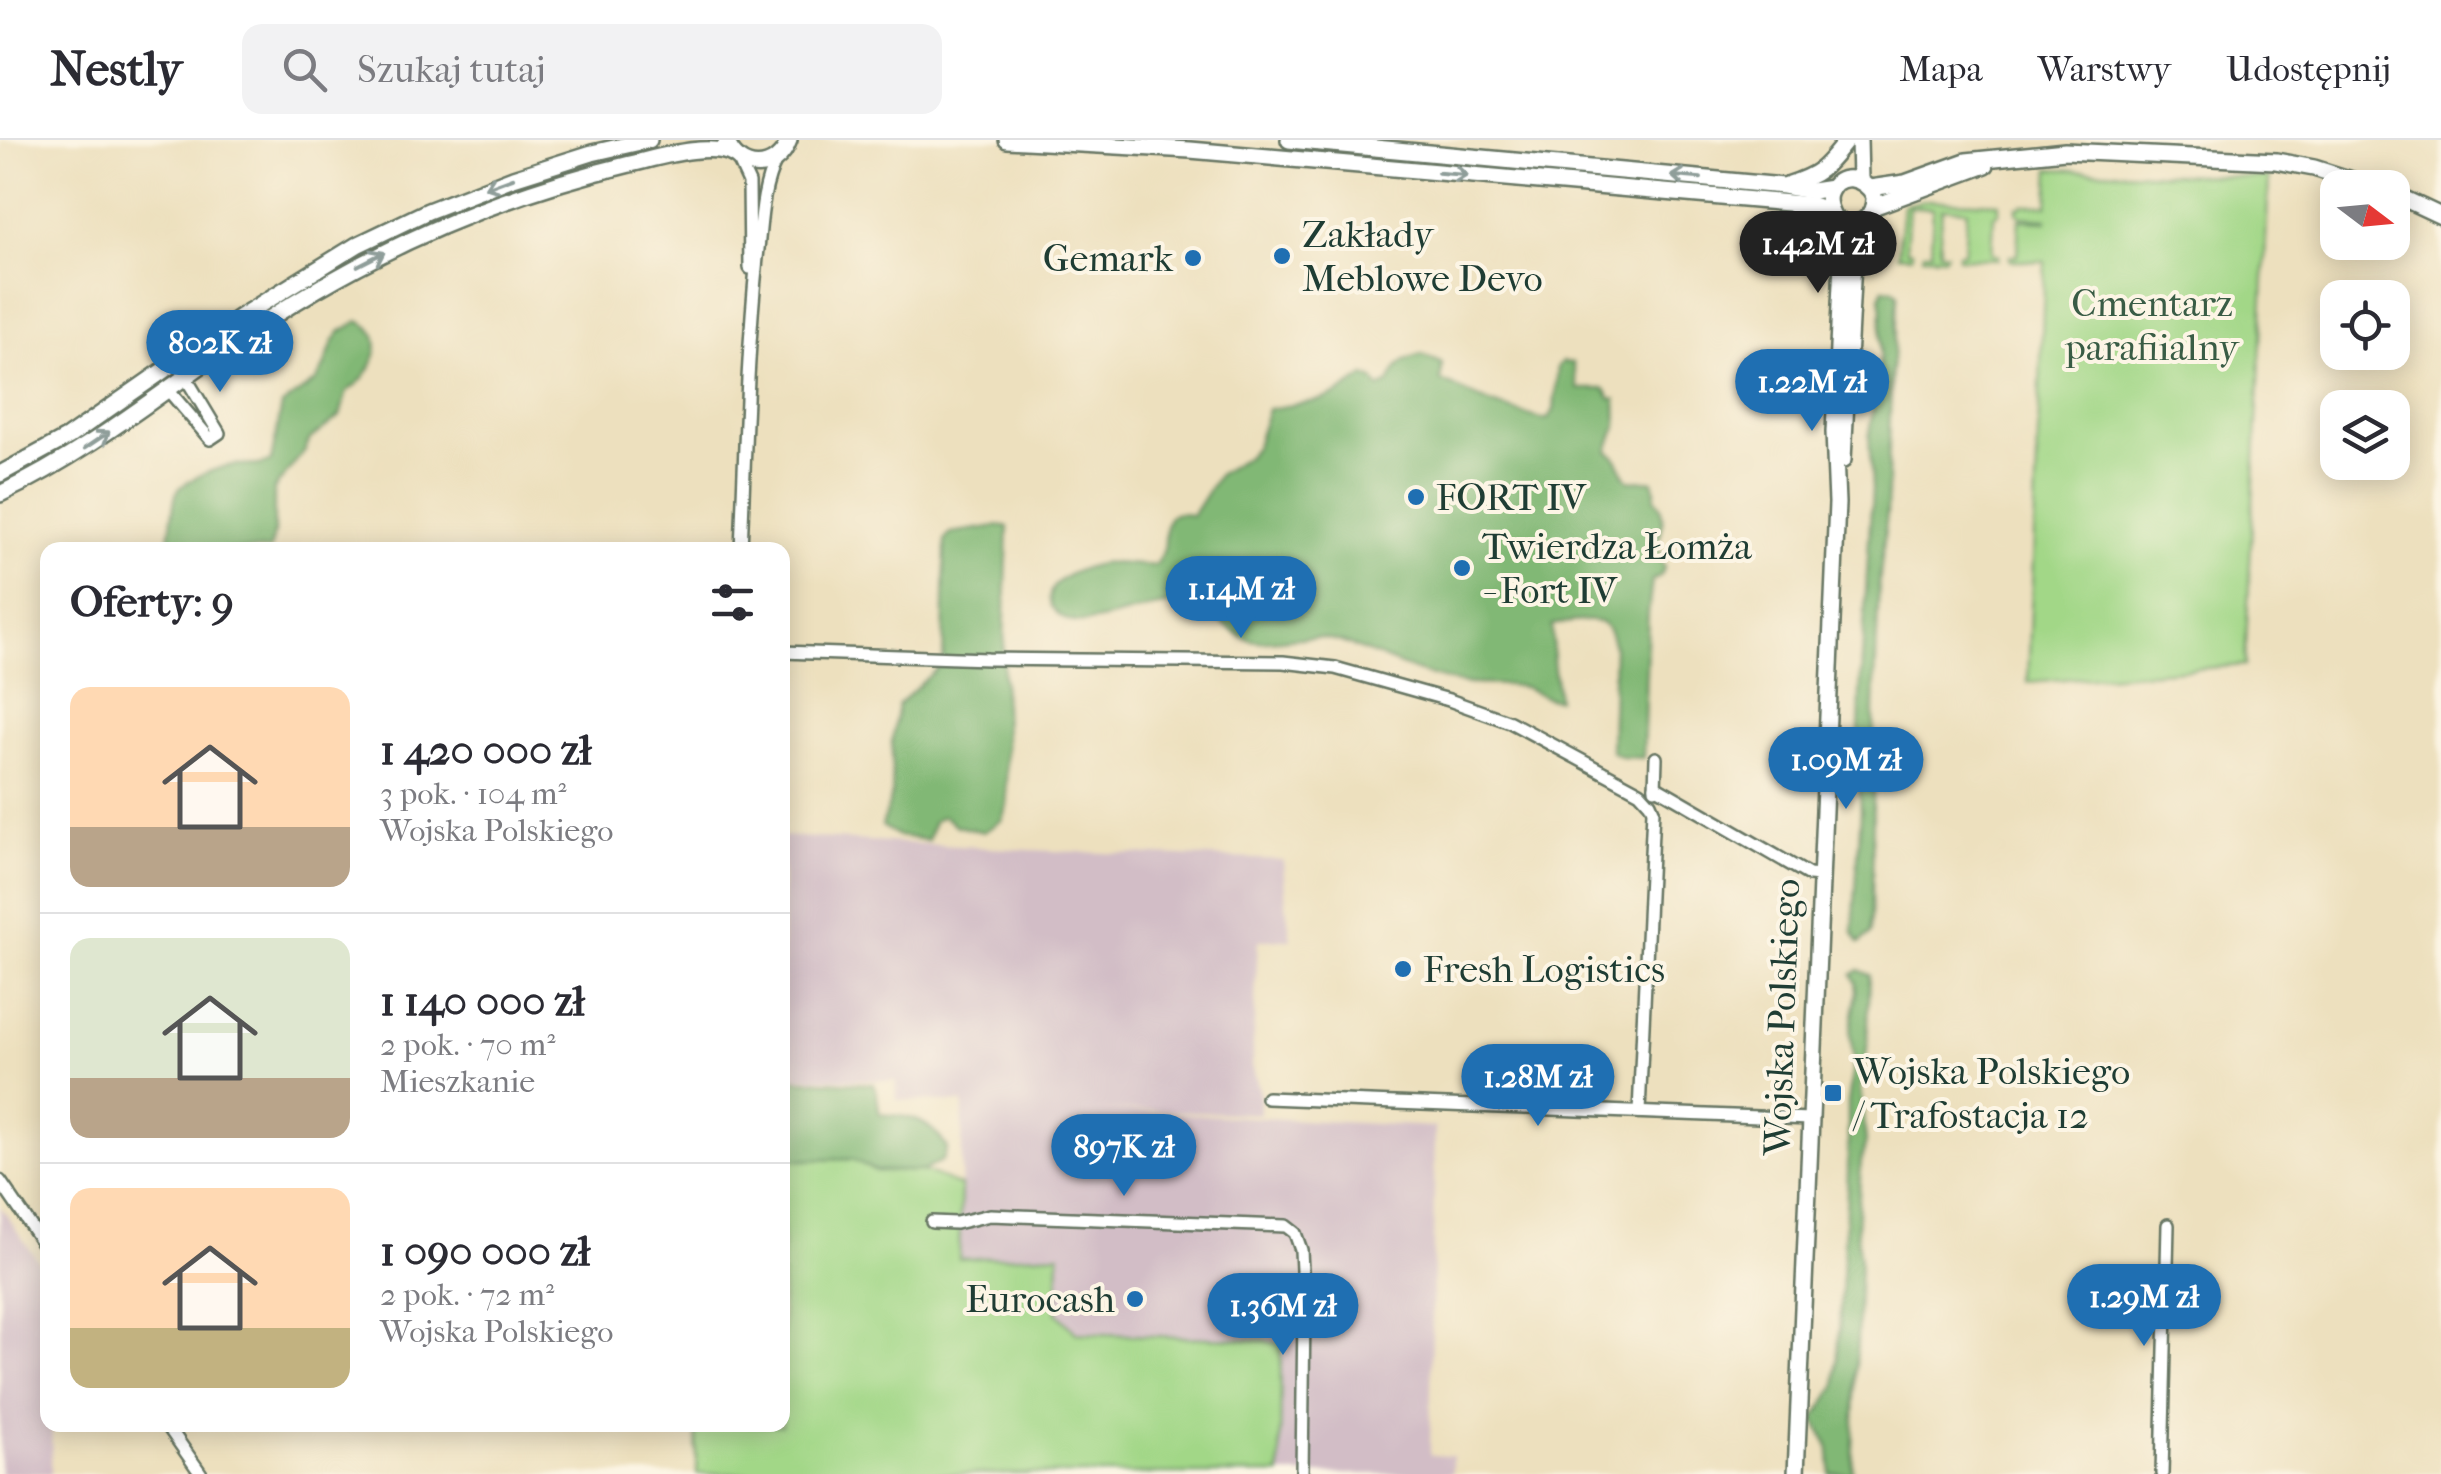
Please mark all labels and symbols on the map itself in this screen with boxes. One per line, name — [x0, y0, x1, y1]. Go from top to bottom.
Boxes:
one-way arrow — [1436, 165, 1468, 184]
one-way arrow — [1670, 167, 1702, 186]
north arrow — [2320, 170, 2410, 260]
one-way arrow — [485, 175, 516, 193]
pin: 1.42M zł — [1715, 211, 1921, 296]
place label: Zakłady Meblowe Devo — [1302, 212, 1543, 301]
place label: Gemark — [1043, 236, 1173, 281]
marker: Zakłady Meblowe Devo — [1271, 245, 1293, 267]
marker: Gemark — [1182, 247, 1204, 269]
one-way arrow — [356, 249, 386, 268]
park label: Cmentarz parafiialny — [2064, 281, 2241, 370]
pin: 802K zł — [128, 310, 312, 395]
pin: 1.22M zł — [1709, 349, 1915, 434]
one-way arrow — [83, 429, 111, 450]
place label: FORT IV — [1436, 475, 1587, 520]
marker: FORT IV — [1405, 486, 1427, 508]
place label: Twierdza Łomża - Fort IV — [1482, 524, 1752, 613]
pin: 1.14M zł — [1138, 556, 1344, 641]
marker: Twierdza Łomża - Fort IV — [1451, 557, 1473, 579]
pin: 1.09M zł — [1743, 727, 1949, 812]
street label: Wojska Polskiego — [1755, 878, 1809, 1157]
place label: Fresh Logistics — [1423, 947, 1665, 992]
marker: Fresh Logistics — [1392, 958, 1414, 980]
pin: 1.28M zł — [1435, 1044, 1641, 1129]
place label: Wojska Polskiego / Trafostacja 12 — [1852, 1049, 2130, 1138]
marker: Wojska Polskiego / Trafostacja 12 — [1822, 1082, 1844, 1104]
pin: 897K zł — [1032, 1114, 1216, 1199]
pin: 1.29M zł — [2041, 1264, 2247, 1349]
pin: 1.36M zł — [1180, 1273, 1386, 1358]
place label: Eurocash — [966, 1277, 1115, 1322]
marker: Eurocash — [1124, 1288, 1146, 1310]

